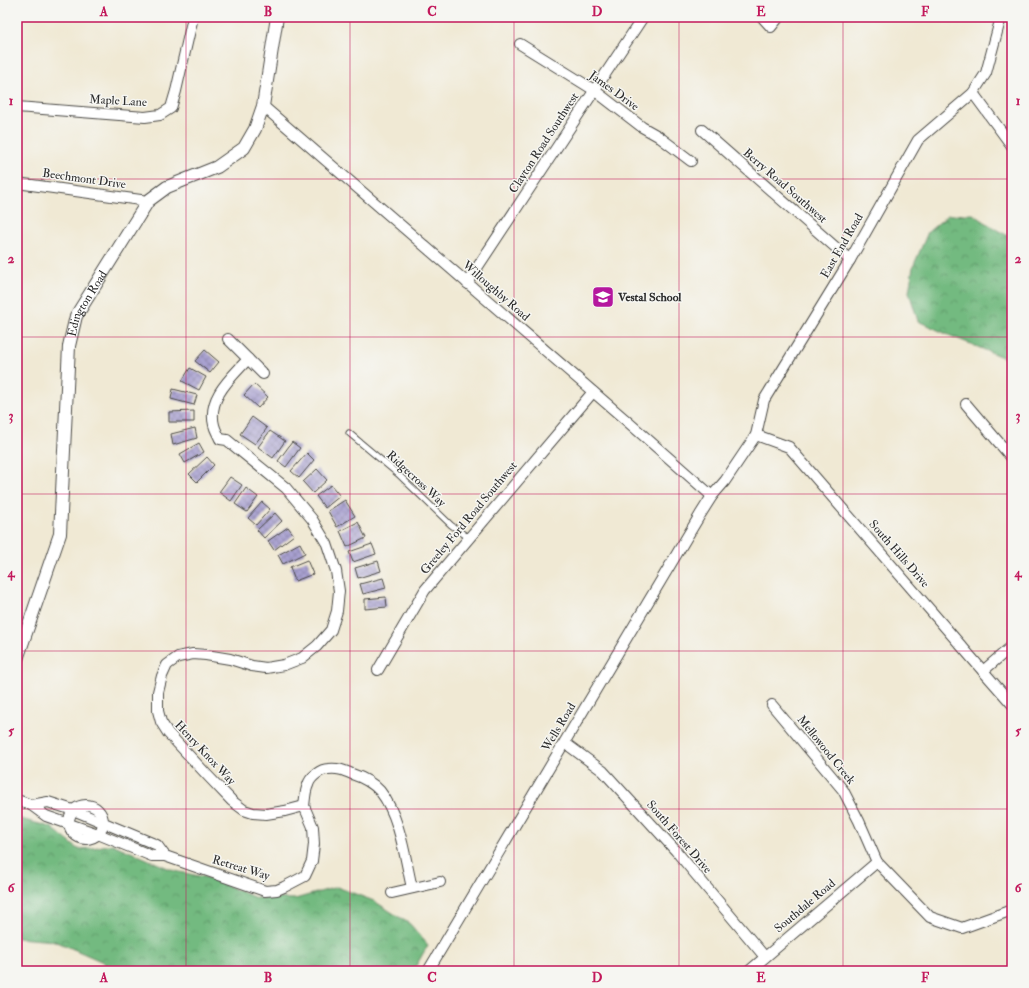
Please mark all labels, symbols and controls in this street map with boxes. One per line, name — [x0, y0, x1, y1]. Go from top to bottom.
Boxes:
text: A — [99, 4, 109, 20]
text: B — [264, 4, 272, 20]
text: C — [427, 4, 437, 20]
text: D — [592, 4, 603, 20]
text: E — [756, 4, 766, 20]
text: F — [921, 4, 930, 20]
street label: James Drive — [585, 67, 642, 114]
street label: Clayton Road Southwest — [506, 90, 582, 196]
street label: Maple Lane — [89, 92, 147, 110]
text: 1 — [9, 93, 14, 109]
text: 1 — [1016, 93, 1021, 109]
street label: Berry Road Southwest — [740, 145, 830, 227]
street label: Beechmont Drive — [41, 166, 127, 192]
street label: East End Road — [817, 211, 867, 281]
text: 2 — [8, 251, 15, 267]
text: 2 — [1015, 251, 1022, 267]
street label: Willoughby Road — [458, 257, 533, 324]
street label: Edington Road — [64, 267, 110, 338]
school or university icon: Vestal School — [590, 284, 616, 310]
place label: Vestal School — [617, 290, 682, 305]
text: 3 — [9, 408, 14, 424]
text: 3 — [1016, 408, 1021, 424]
street label: Ridgecross Way — [383, 448, 449, 511]
street label: Greeley Ford Road Southwest — [417, 458, 521, 578]
street label: South Hills Drive — [866, 517, 932, 591]
text: 4 — [6, 565, 15, 581]
text: 4 — [1013, 565, 1022, 581]
street label: Wells Road — [538, 700, 579, 755]
street label: Mellowood Creek — [794, 712, 859, 788]
street label: Henry Knox Way — [171, 718, 239, 789]
text: 5 — [8, 723, 14, 739]
text: 5 — [1015, 723, 1021, 739]
street label: South Forest Drive — [643, 797, 715, 877]
street label: Retreat Way — [210, 852, 272, 884]
street label: Southdale Road — [771, 876, 839, 936]
text: 6 — [8, 880, 16, 896]
text: 6 — [1015, 880, 1023, 896]
text: A — [99, 970, 109, 986]
text: B — [264, 970, 272, 986]
text: C — [427, 970, 437, 986]
text: D — [592, 970, 603, 986]
text: E — [756, 970, 766, 986]
text: F — [921, 970, 930, 986]

